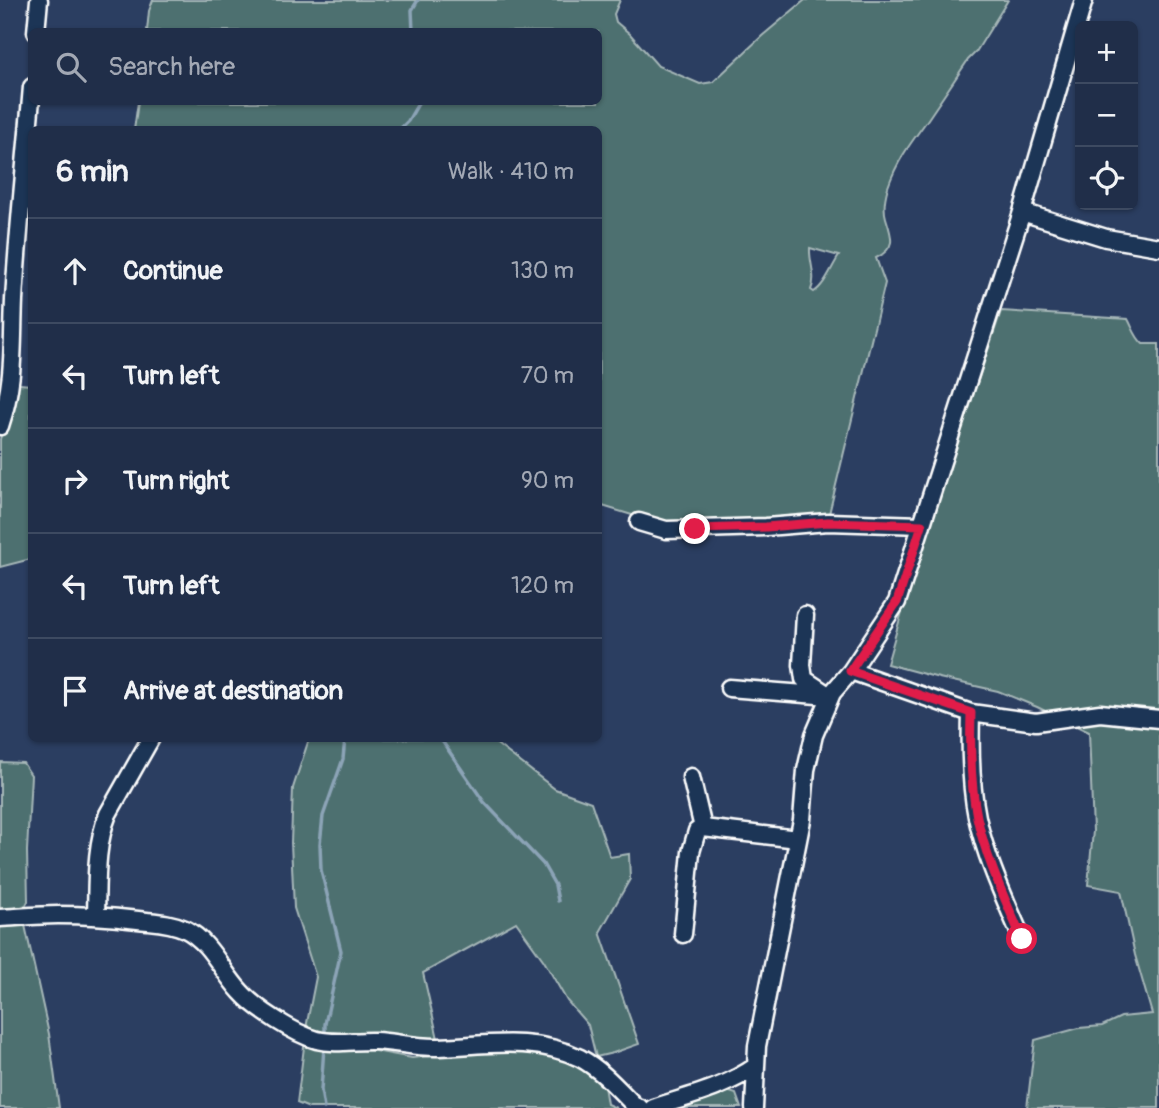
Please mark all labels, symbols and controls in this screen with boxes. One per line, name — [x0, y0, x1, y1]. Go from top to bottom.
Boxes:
map controls — [1075, 21, 1138, 210]
button: + — [1075, 21, 1138, 84]
search box — [28, 28, 602, 105]
icon: search — [52, 48, 90, 86]
text: Search here — [108, 51, 235, 83]
button: − — [1075, 84, 1138, 147]
button: locate — [1075, 147, 1138, 210]
text: 6 min — [56, 153, 129, 190]
text: Walk · 410 m — [448, 157, 574, 186]
icon: ahead — [56, 252, 94, 290]
text: Continue — [123, 255, 223, 287]
text: 130 m — [511, 256, 574, 285]
icon: left — [56, 357, 94, 395]
text: Turn left — [123, 360, 219, 392]
text: 70 m — [521, 361, 574, 390]
icon: right — [56, 462, 94, 500]
text: Turn right — [123, 465, 229, 497]
text: 90 m — [521, 466, 574, 495]
route end — [679, 513, 710, 544]
icon: left — [56, 567, 94, 605]
text: Turn left — [123, 570, 219, 602]
text: 120 m — [511, 571, 574, 600]
icon: arrive — [56, 672, 94, 710]
text: Arrive at destination — [123, 675, 343, 707]
route start — [1006, 923, 1037, 954]

